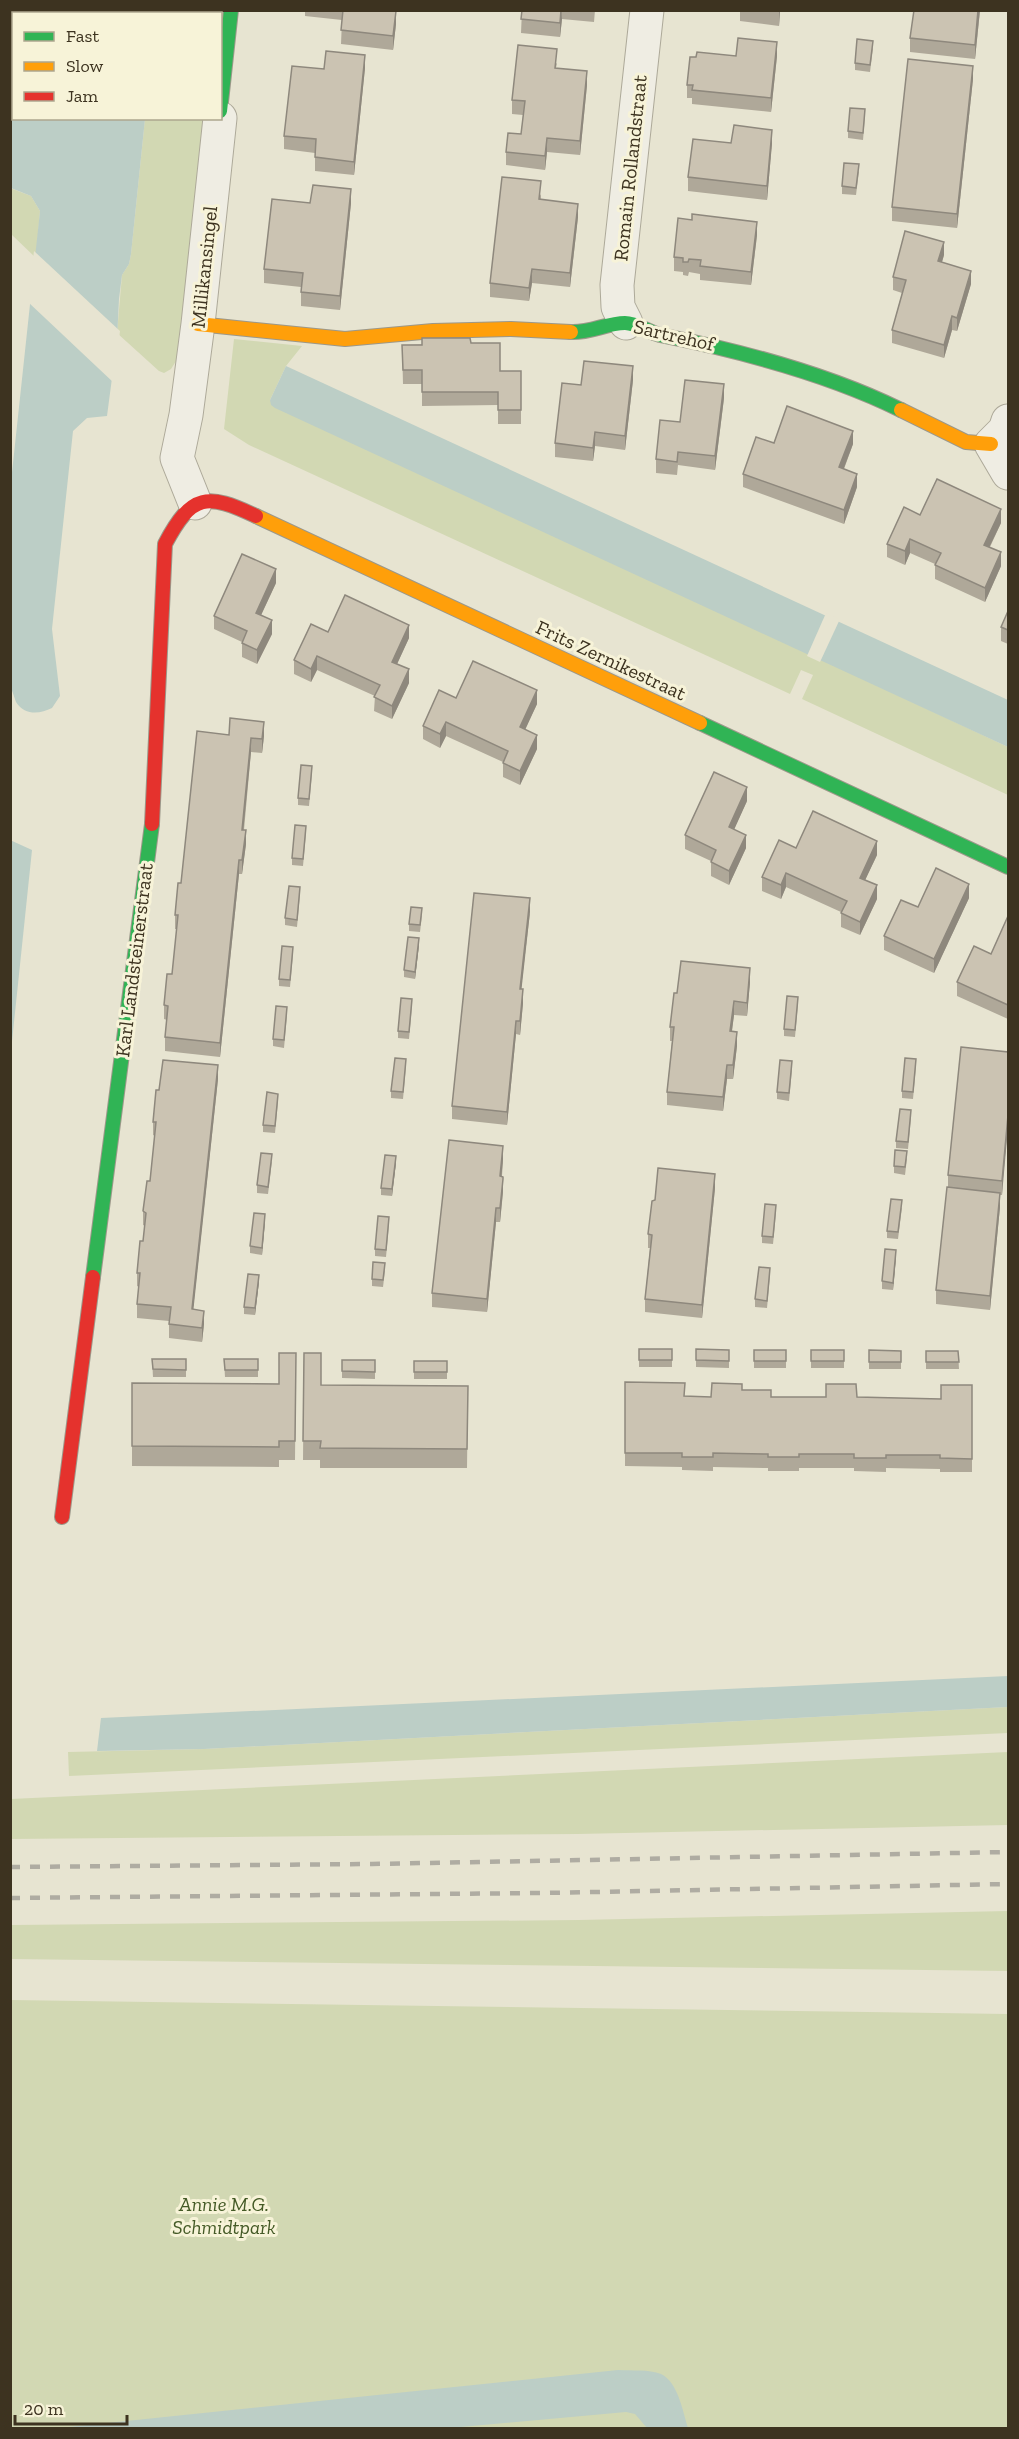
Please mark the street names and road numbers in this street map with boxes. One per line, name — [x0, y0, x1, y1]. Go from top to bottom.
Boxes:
street label: Romain Rollandstraat — [608, 73, 652, 262]
street label: Millikansingel — [186, 205, 222, 329]
street label: Sartrehof — [631, 314, 718, 356]
street label: Frits Zernikestraat — [532, 615, 690, 706]
street label: Karl Landsteinerstraat — [110, 861, 158, 1058]

